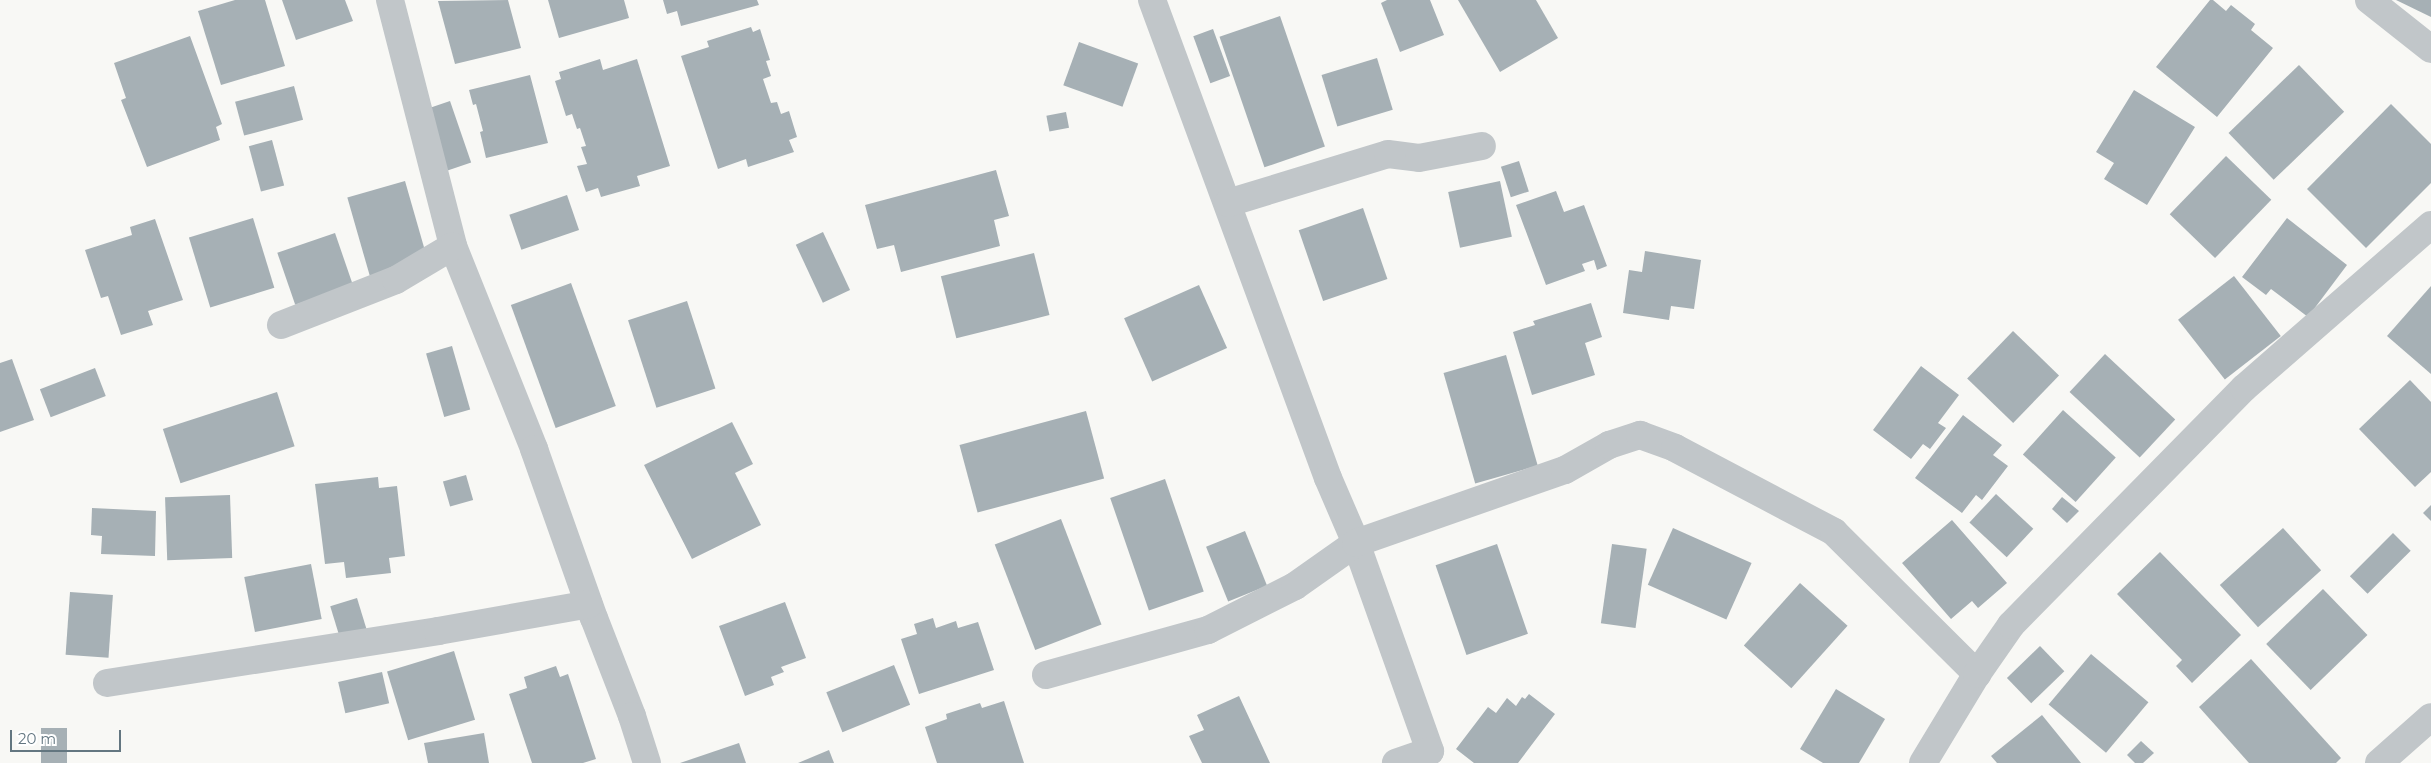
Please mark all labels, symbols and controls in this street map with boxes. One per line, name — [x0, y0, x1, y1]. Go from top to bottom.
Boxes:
scale bar — [12, 720, 124, 752]
text: 20 m — [18, 729, 56, 748]

